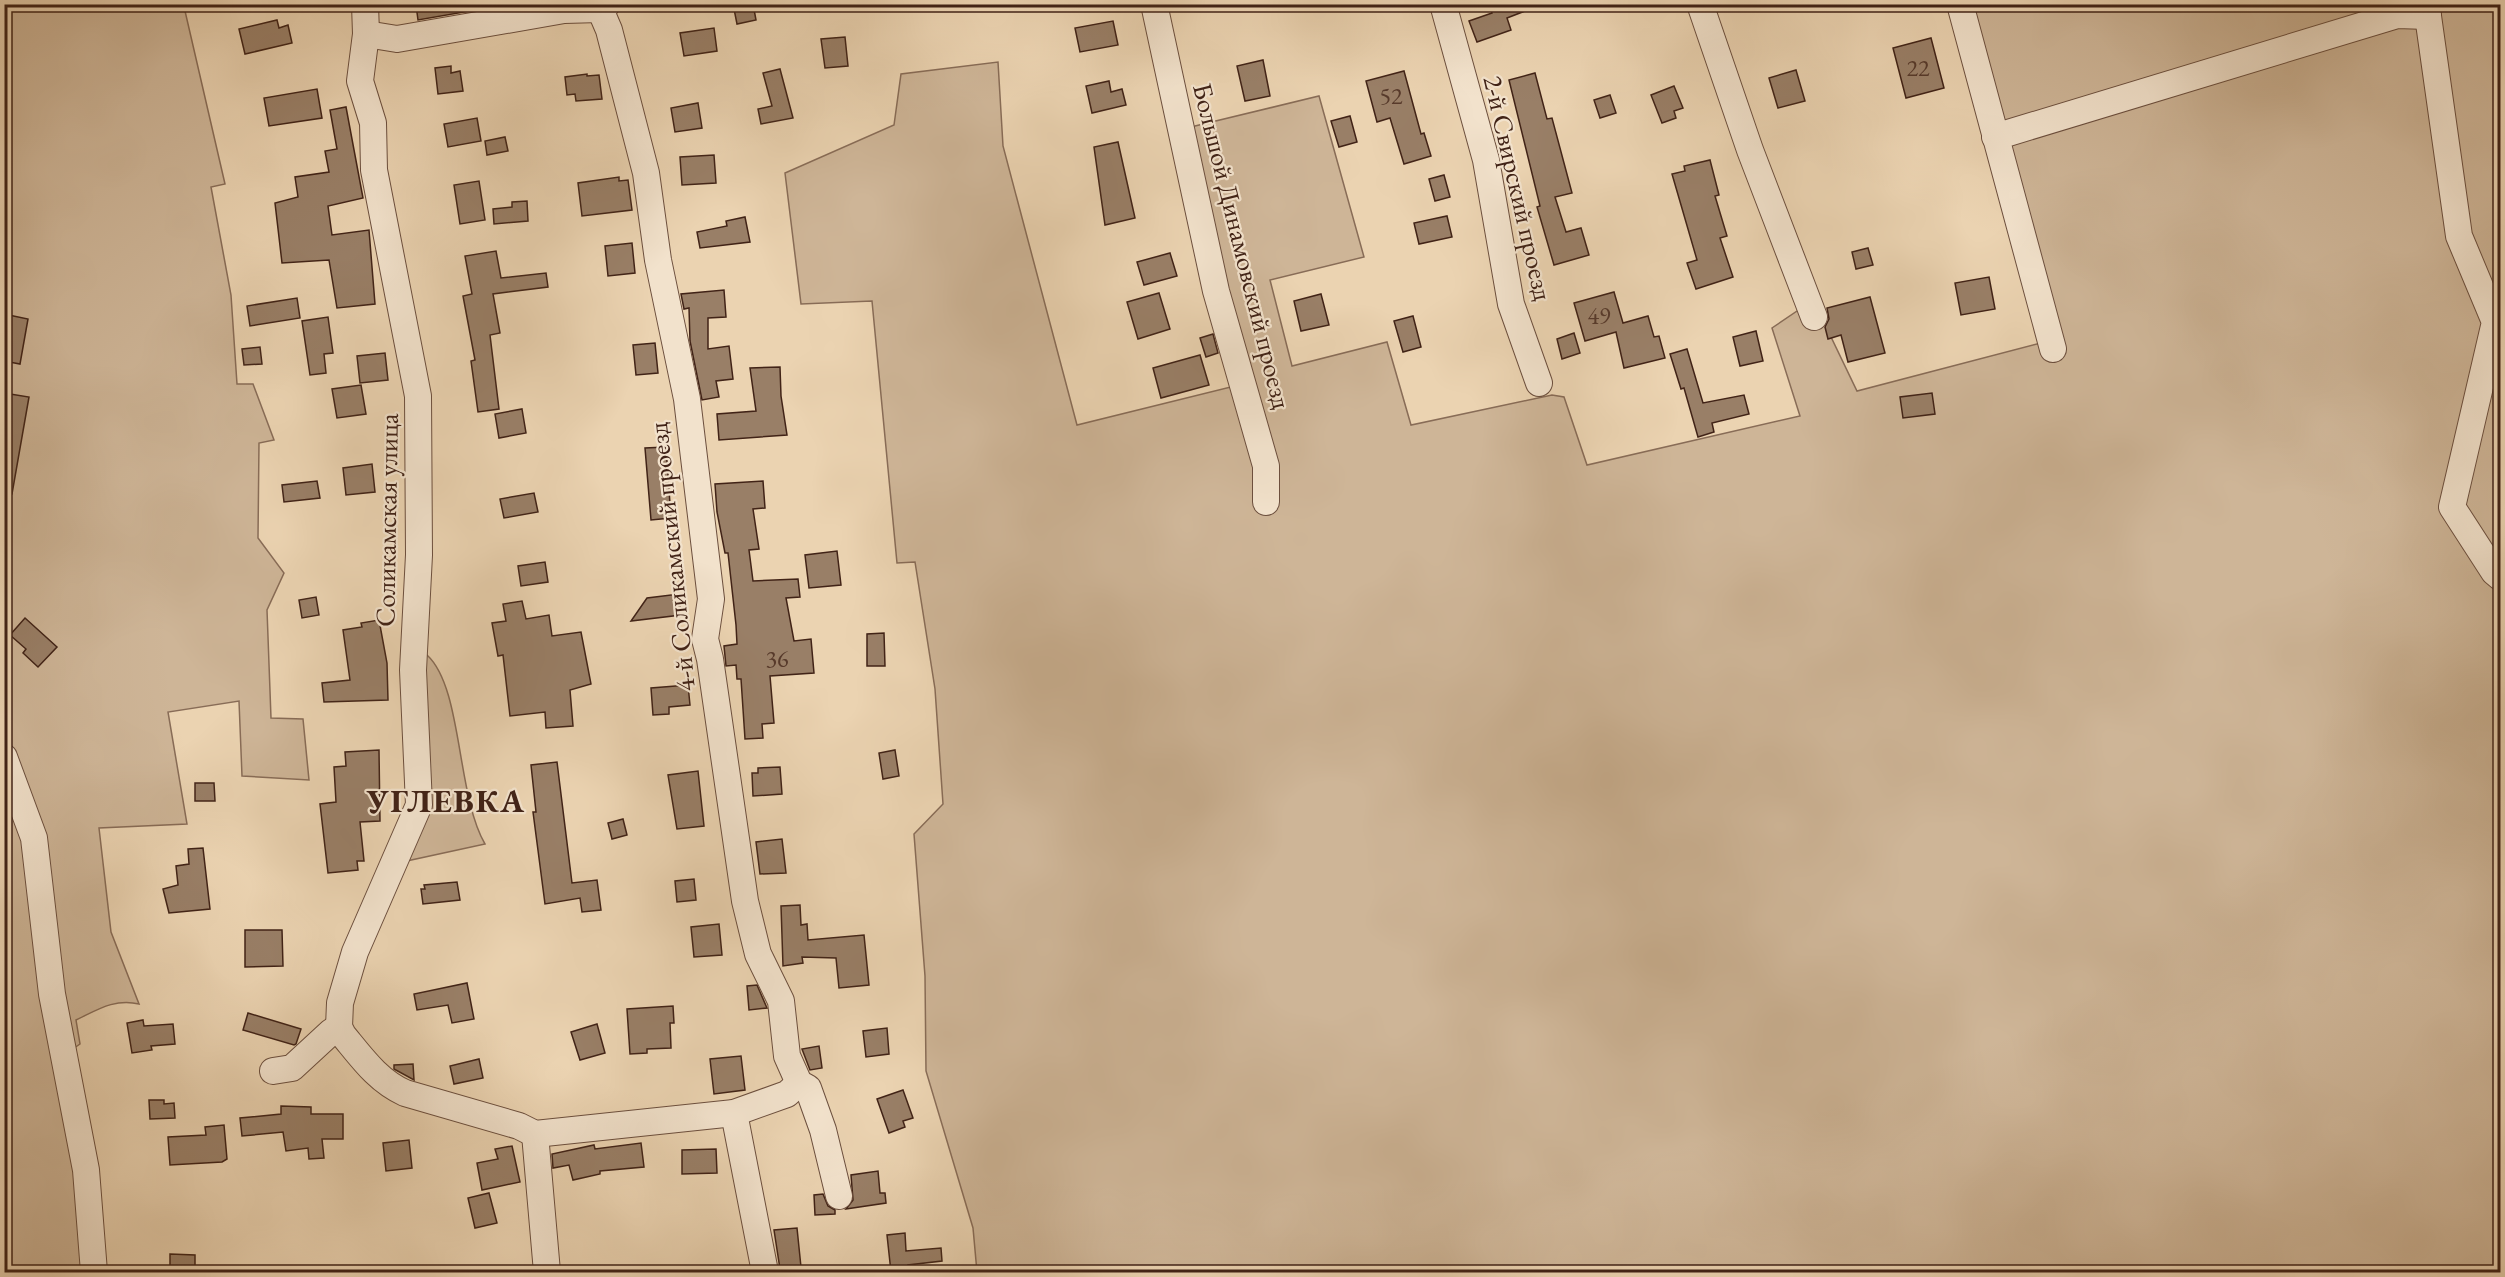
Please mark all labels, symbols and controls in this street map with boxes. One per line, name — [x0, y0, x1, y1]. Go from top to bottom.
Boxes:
house number: 22 — [1906, 52, 1930, 83]
street label: 2-й Свирский проезд — [1476, 72, 1561, 304]
street label: Большой Динамовский проезд — [1185, 79, 1300, 412]
house number: 52 — [1379, 80, 1403, 111]
house number: 49 — [1587, 300, 1611, 331]
street label: Соликамская улица — [367, 413, 406, 627]
street label: 4-й Соликамский проезд — [640, 421, 703, 693]
house number: 36 — [765, 643, 789, 674]
district label: УГЛЕВКА — [366, 779, 525, 822]

